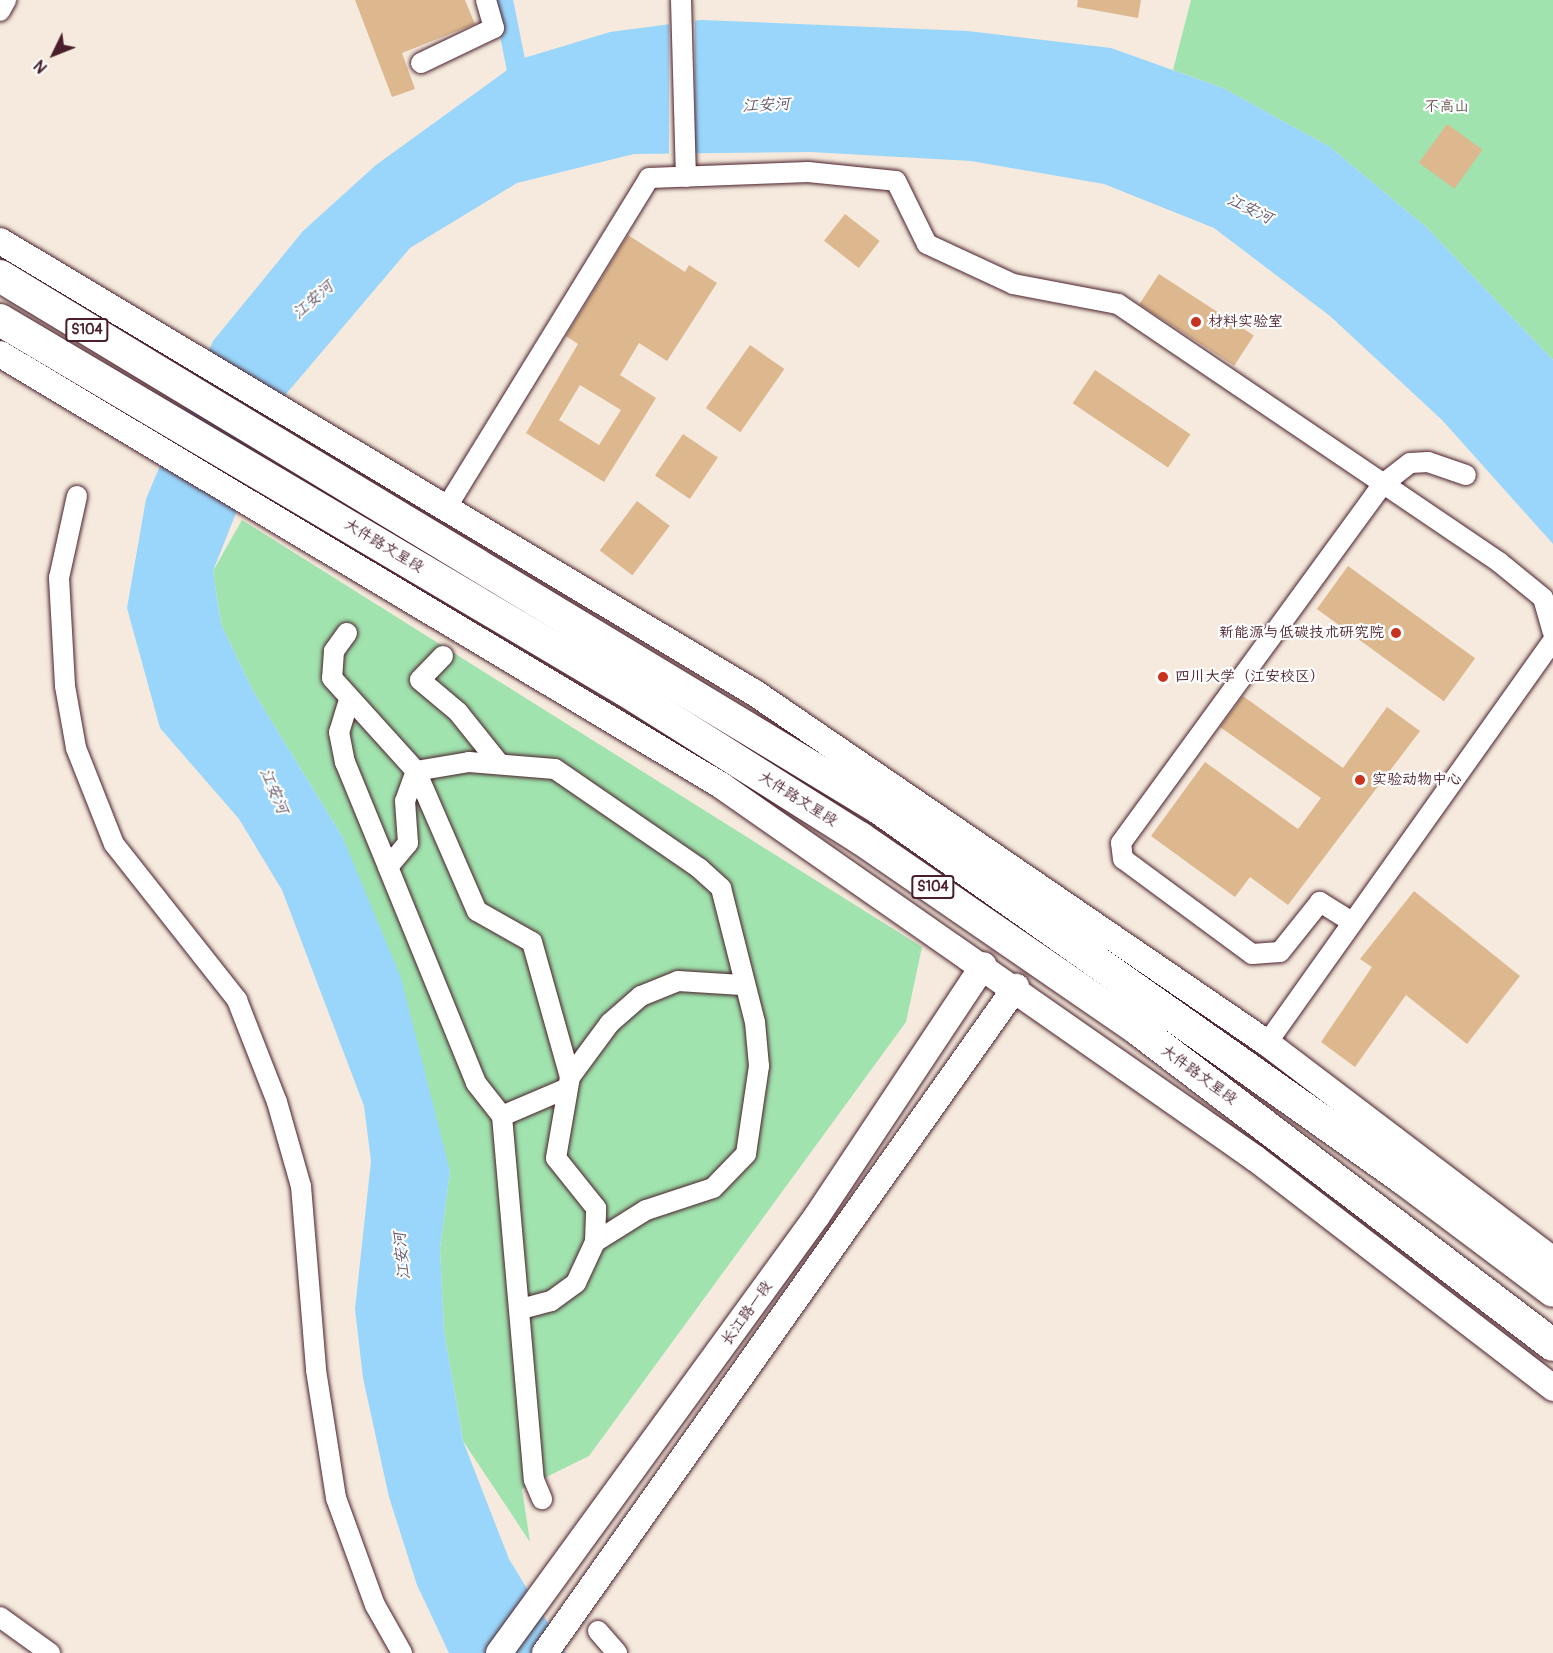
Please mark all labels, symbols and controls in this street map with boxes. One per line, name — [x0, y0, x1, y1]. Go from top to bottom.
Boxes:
north arrow — [24, 24, 84, 84]
text: N — [30, 56, 52, 77]
water label: 江安河 — [742, 94, 790, 116]
park label: 不高山 — [1425, 98, 1469, 116]
water label: 江安河 — [1224, 190, 1276, 228]
water label: 江安河 — [289, 277, 337, 323]
place label: 材料实验室 — [1208, 313, 1283, 331]
marker: 材料实验室 — [1189, 315, 1203, 329]
road number: S104 — [64, 319, 110, 341]
street label: 大件路文星段 — [341, 515, 427, 577]
place label: 新能源与低碳技术研究院 — [1219, 624, 1384, 642]
marker: 新能源与低碳技术研究院 — [1389, 626, 1403, 640]
place label: 四川大学（江安校区） — [1175, 668, 1325, 686]
marker: 四川大学（江安校区） — [1156, 670, 1170, 684]
water label: 江安河 — [256, 765, 292, 817]
street label: 大件路文星段 — [755, 768, 841, 830]
place label: 实验动物中心 — [1372, 771, 1462, 789]
marker: 实验动物中心 — [1353, 773, 1367, 787]
road number: S104 — [910, 876, 956, 898]
street label: 大件路文星段 — [1157, 1041, 1241, 1109]
water label: 江安河 — [390, 1231, 414, 1281]
street label: 长江路一段 — [718, 1277, 776, 1349]

